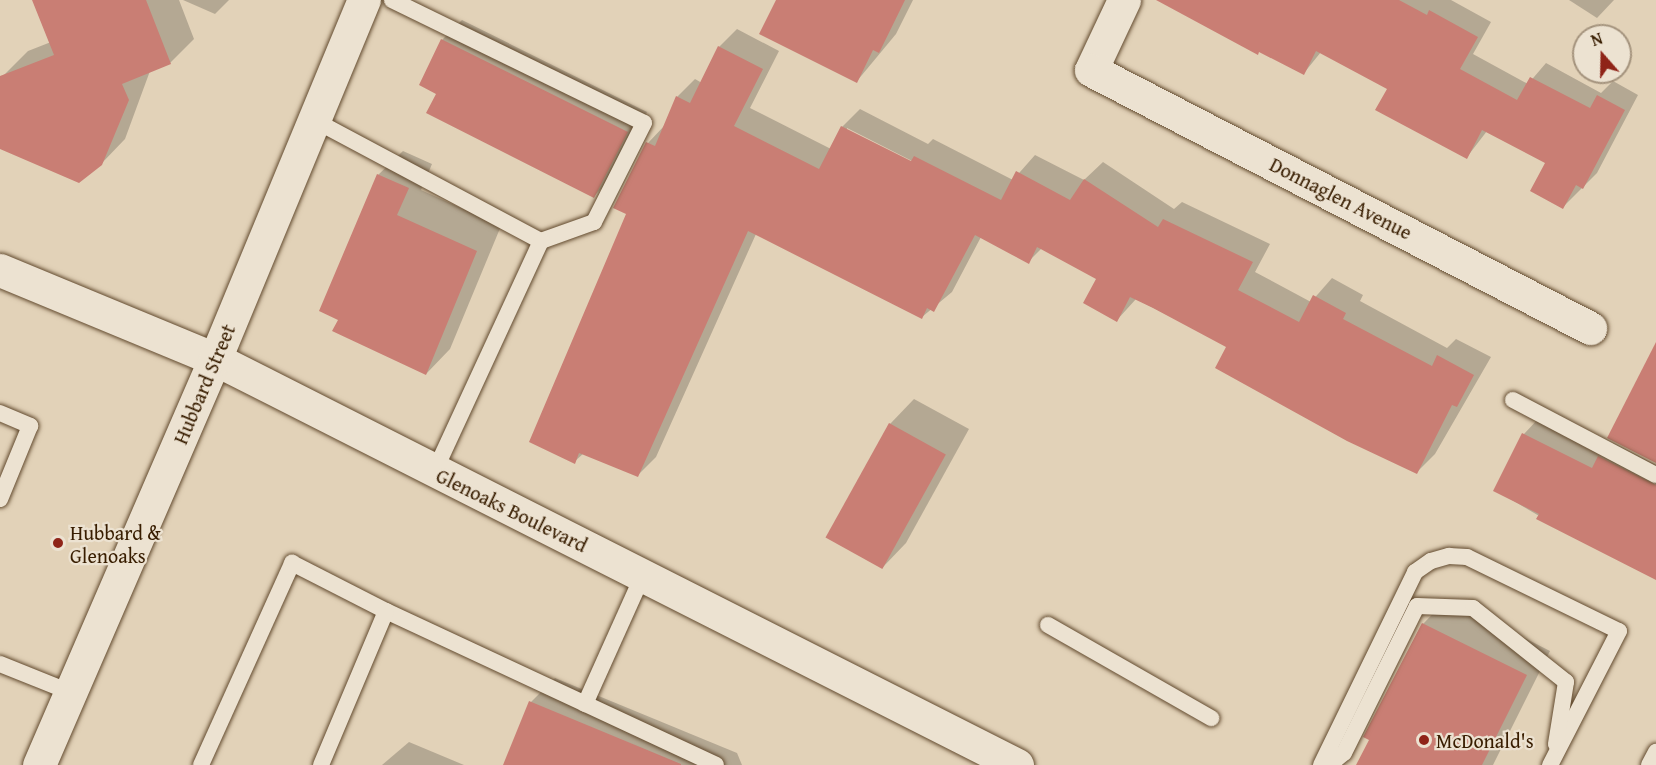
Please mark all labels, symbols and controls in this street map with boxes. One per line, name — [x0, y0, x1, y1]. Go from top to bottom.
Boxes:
north arrow — [1572, 24, 1632, 84]
text: N — [1587, 26, 1606, 52]
street label: Donnaglen Avenue — [1266, 152, 1416, 244]
street label: Hubbard Street — [168, 320, 240, 448]
street label: Glenoaks Boulevard — [432, 463, 592, 557]
place label: Hubbard & Glenoaks — [70, 520, 161, 567]
marker: Hubbard & Glenoaks — [51, 536, 65, 550]
place label: McDonald's — [1436, 728, 1534, 752]
marker: McDonald's — [1417, 733, 1431, 747]

